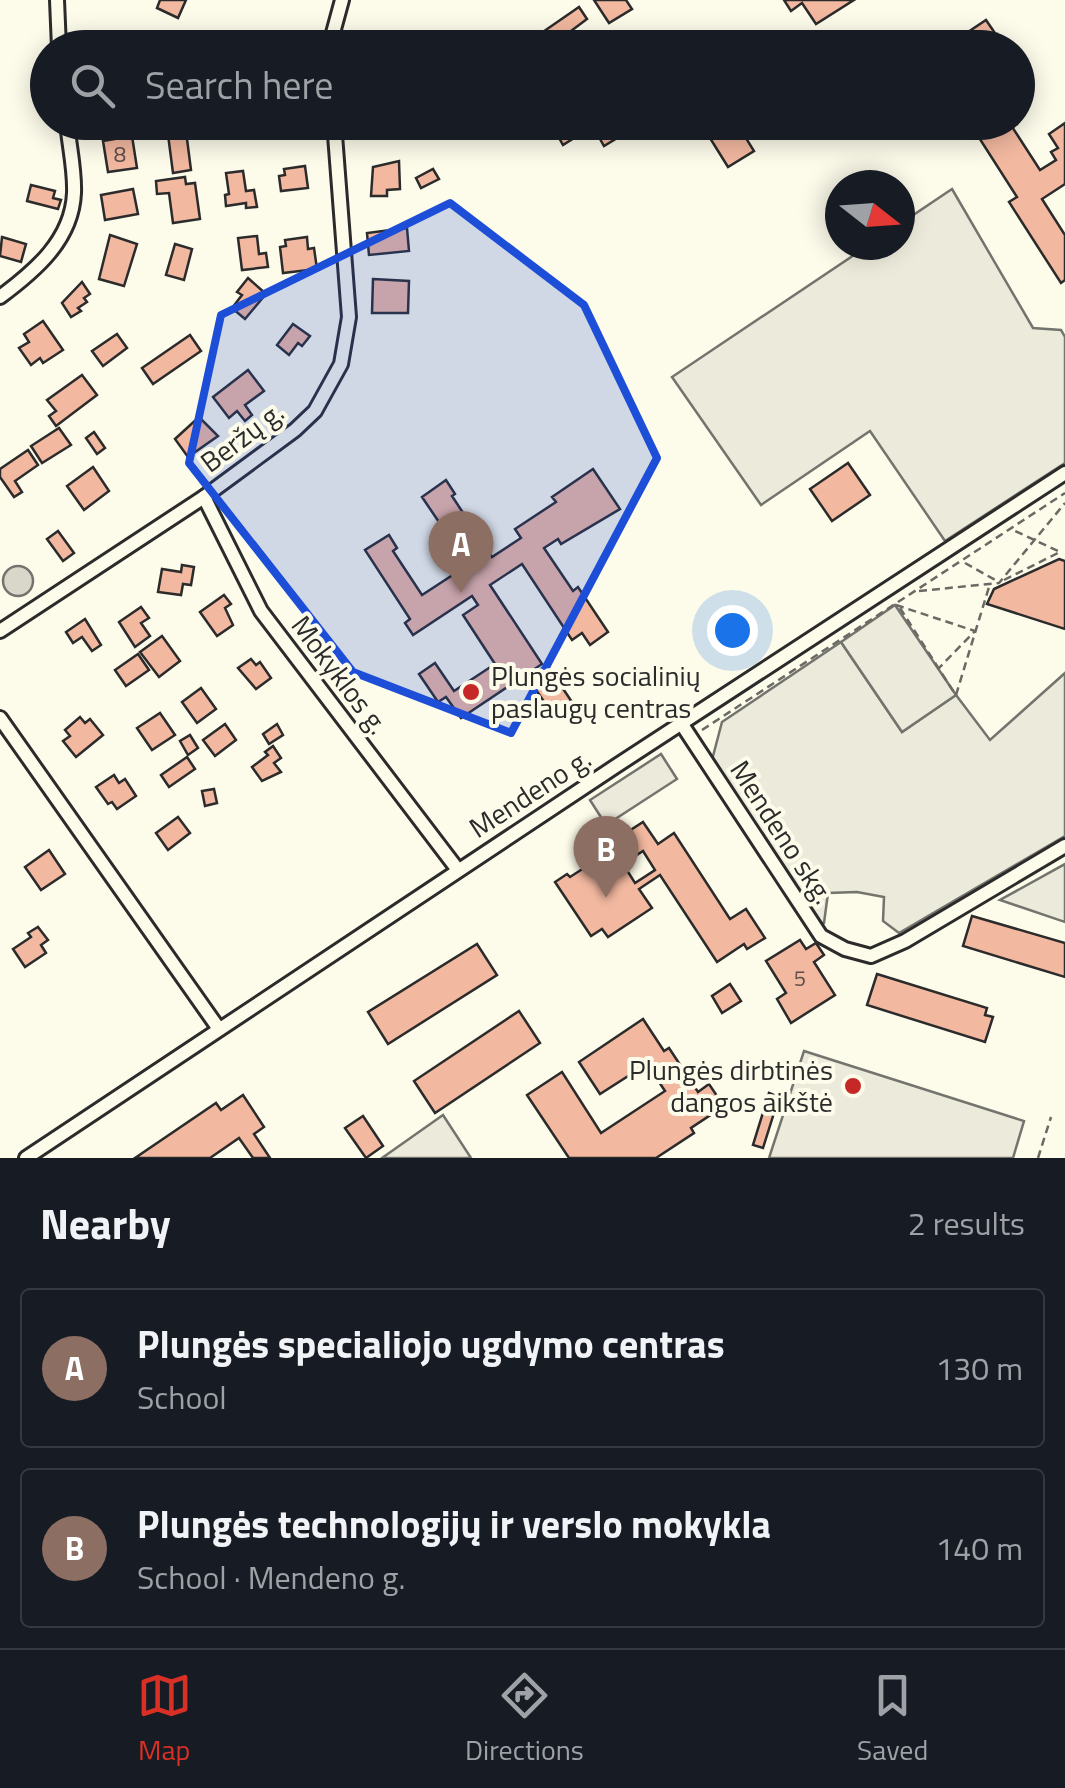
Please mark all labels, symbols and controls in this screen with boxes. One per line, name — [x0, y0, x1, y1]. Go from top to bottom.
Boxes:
search box — [30, 30, 1035, 140]
text: Search here — [145, 56, 333, 114]
icon: search — [65, 58, 120, 113]
house number: 8 — [114, 137, 126, 171]
north arrow — [825, 170, 915, 260]
street label: Beržų g. — [191, 391, 293, 482]
pin: A — [428, 510, 494, 593]
your location — [707, 605, 758, 656]
street label: Mokyklos g. — [281, 606, 400, 743]
place label: Plungės socialinių paslaugų centras — [491, 654, 701, 729]
marker: Plungės socialinių paslaugų centras — [460, 681, 482, 703]
street label: Mendeno g. — [460, 737, 599, 848]
street label: Mendeno skg. — [720, 751, 845, 912]
pin: B — [574, 816, 638, 898]
house number: 5 — [794, 961, 806, 995]
place label: Plungės dirbtinės dangos aikštė — [629, 1048, 833, 1123]
marker: Plungės dirbtinės dangos aikštė — [842, 1075, 864, 1097]
text: Nearby — [40, 1191, 171, 1255]
text: 2 results — [908, 1199, 1025, 1247]
text: Plungės specialiojo ugdymo centras — [137, 1315, 725, 1373]
text: A — [65, 1344, 84, 1392]
text: 130 m — [935, 1344, 1023, 1392]
text: School — [137, 1373, 227, 1421]
text: Plungės technologijų ir verslo mokykla — [137, 1495, 771, 1553]
text: B — [65, 1524, 84, 1572]
text: 140 m — [935, 1524, 1023, 1572]
text: School · Mendeno g. — [137, 1553, 405, 1601]
tab: Map — [137, 1668, 192, 1771]
tab: Directions — [465, 1668, 584, 1771]
tab: Saved — [857, 1668, 928, 1771]

